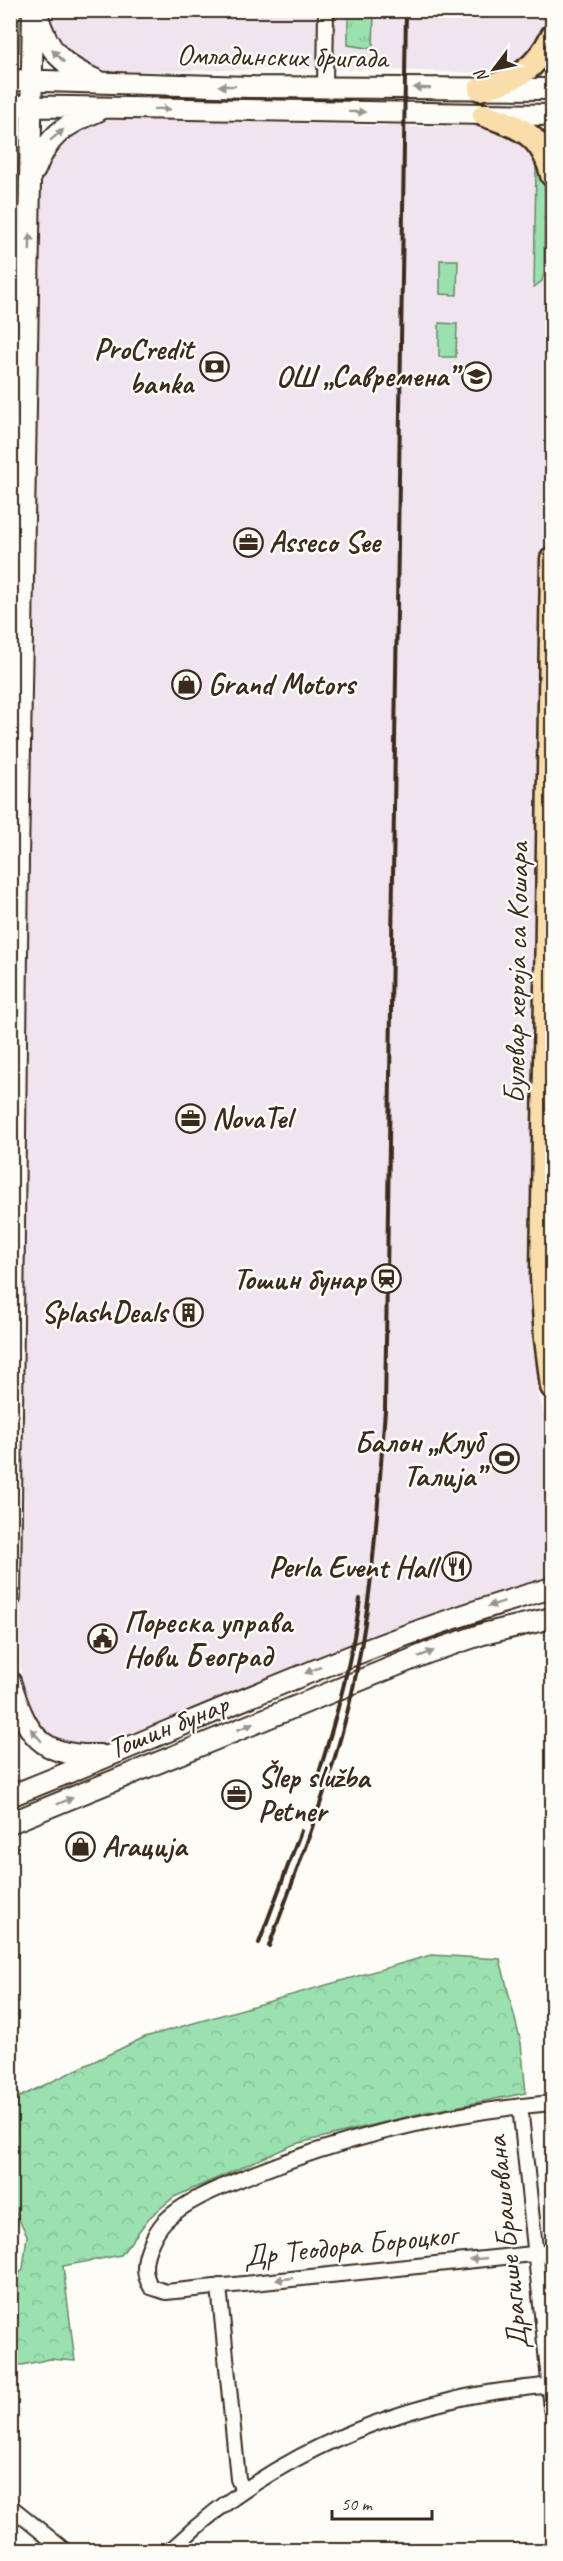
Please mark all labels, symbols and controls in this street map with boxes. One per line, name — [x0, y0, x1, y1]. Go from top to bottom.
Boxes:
street label: Омладинских бригада — [176, 35, 390, 77]
north arrow — [464, 39, 524, 99]
one-way arrow — [52, 49, 66, 63]
text: N — [469, 64, 493, 86]
one-way arrow — [217, 81, 236, 91]
one-way arrow — [412, 84, 431, 93]
one-way arrow — [153, 105, 172, 114]
one-way arrow — [348, 107, 367, 117]
one-way arrow — [49, 128, 65, 141]
one-way arrow — [25, 233, 34, 252]
place label: ProCredit banka — [94, 330, 196, 402]
bank icon: ProCredit banka — [198, 350, 230, 382]
place label: ОШ „Савремена” — [276, 357, 463, 395]
school or university icon: ОШ „Савремена” — [461, 360, 493, 392]
place label: Asseco See — [269, 523, 382, 561]
office icon: Asseco See — [232, 526, 264, 558]
place label: Grand Motors — [208, 665, 358, 703]
shop icon: Grand Motors — [171, 668, 203, 700]
street label: Булевар хероја са Кошара — [495, 840, 537, 1104]
place label: NovaTel — [212, 1099, 297, 1137]
office icon: NovaTel — [175, 1102, 207, 1134]
place label: Тошин бунар — [233, 1260, 367, 1298]
station icon: Тошин бунар — [371, 1263, 403, 1295]
place label: SplashDeals — [41, 1293, 170, 1331]
building icon: SplashDeals — [172, 1296, 204, 1328]
place label: Балон „Клуб Талија” — [354, 1423, 490, 1495]
sports icon: Балон „Клуб Талија” — [488, 1443, 520, 1475]
place label: Perla Event Hall — [269, 1548, 442, 1586]
restaurant icon: Perla Event Hall — [441, 1551, 473, 1583]
one-way arrow — [487, 1600, 505, 1609]
place label: Пореска управа Нови Београд — [124, 1603, 295, 1675]
public building icon: Пореска управа Нови Београд — [87, 1623, 119, 1655]
one-way arrow — [417, 1649, 435, 1658]
one-way arrow — [304, 1666, 322, 1675]
street label: Тошин бунар — [102, 1684, 235, 1767]
one-way arrow — [236, 1722, 254, 1731]
one-way arrow — [29, 1727, 42, 1743]
place label: Šlep služba Petner — [258, 1758, 372, 1830]
office icon: Šlep služba Petner — [221, 1778, 253, 1810]
one-way arrow — [56, 1796, 74, 1806]
place label: Агација — [102, 1827, 189, 1865]
shop icon: Агација — [65, 1830, 97, 1862]
street label: Драгише Брашована — [477, 2132, 537, 2352]
street label: Др Теодора Бороцког — [241, 2215, 462, 2275]
one-way arrow — [468, 2254, 487, 2264]
one-way arrow — [274, 2274, 293, 2284]
scale bar — [332, 2483, 432, 2521]
text: 50 m — [341, 2493, 374, 2515]

